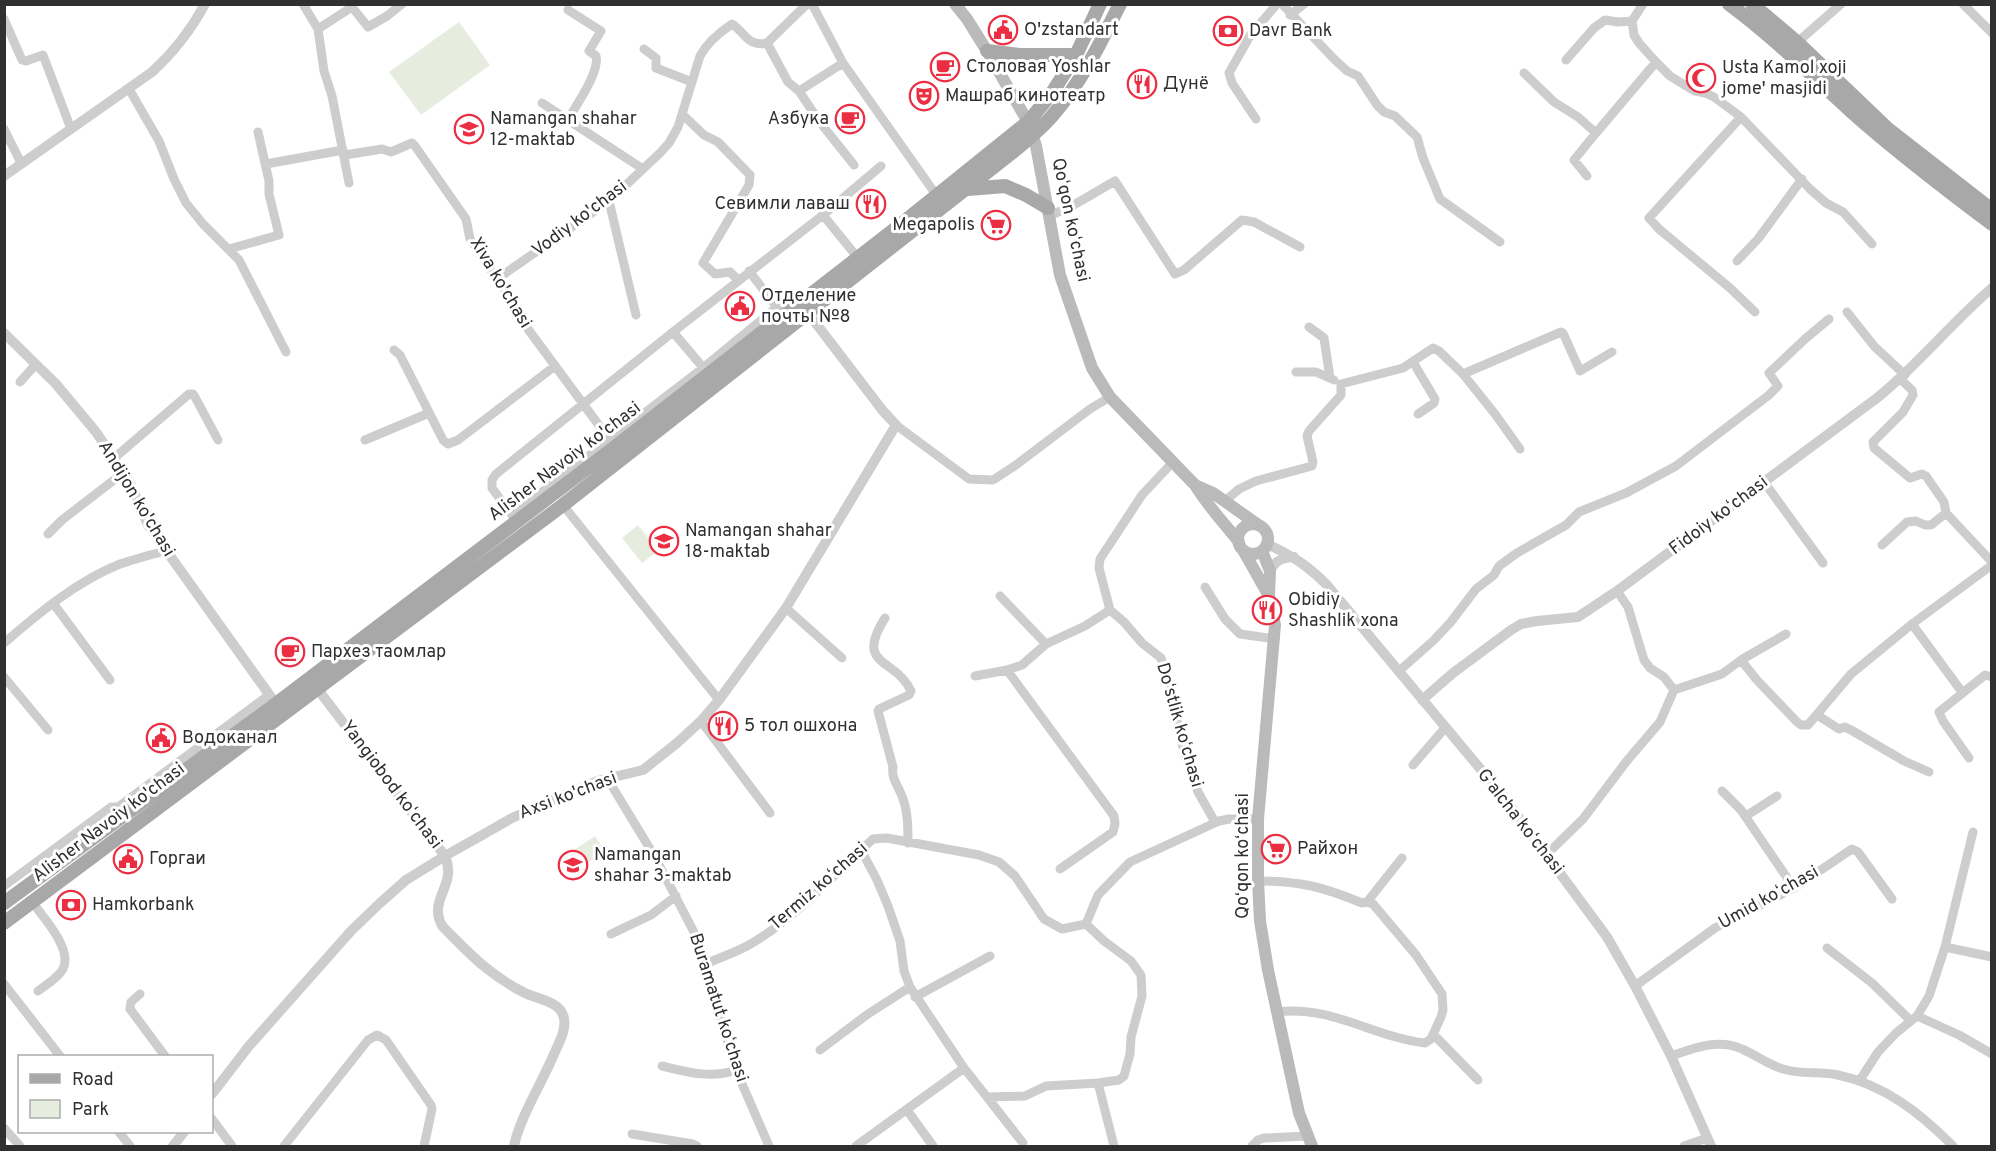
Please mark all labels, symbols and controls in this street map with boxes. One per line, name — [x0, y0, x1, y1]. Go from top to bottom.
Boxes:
public building icon: O'zstandart — [987, 14, 1019, 46]
bank icon: Davr Bank — [1212, 15, 1244, 47]
place label: O'zstandart — [1024, 19, 1119, 42]
place label: Davr Bank — [1249, 20, 1332, 43]
cafe icon: Столовая Yoshlar — [929, 51, 961, 83]
place label: Столовая Yoshlar — [966, 56, 1111, 79]
place label: Usta Kamol xoji jome' masjidi — [1721, 57, 1847, 101]
mosque icon: Usta Kamol xoji jome' masjidi — [1685, 62, 1717, 94]
restaurant icon: Дунё — [1126, 68, 1158, 100]
place label: Дунё — [1163, 73, 1209, 96]
theatre icon: Машраб кинотеатр — [908, 80, 940, 112]
place label: Машраб кинотеатр — [945, 85, 1105, 108]
cafe icon: Азбука — [834, 103, 866, 135]
place label: Namangan shahar 12-maktab — [490, 108, 637, 152]
place label: Азбука — [768, 108, 829, 131]
school or university icon: Namangan shahar 12-maktab — [453, 113, 485, 145]
street label: Qoʻqon koʻchasi — [1046, 156, 1094, 284]
street label: Vodiy ko'chasi — [528, 176, 632, 262]
restaurant icon: Севимли лаваш — [855, 188, 887, 220]
place label: Севимли лаваш — [714, 193, 850, 216]
supermarket icon: Megapolis — [980, 209, 1012, 241]
place label: Megapolis — [892, 214, 975, 237]
street label: Xiva ko'chasi — [464, 233, 536, 333]
place label: Отделение почты №8 — [761, 285, 856, 329]
public building icon: Отделение почты №8 — [724, 290, 756, 322]
street label: Alisher Navoiy ko'chasi — [484, 397, 646, 527]
street label: Andijon ko'chasi — [92, 437, 180, 561]
street label: Fidoiy koʻchasi — [1665, 471, 1773, 561]
place label: Namangan shahar 18-maktab — [685, 520, 832, 564]
school or university icon: Namangan shahar 18-maktab — [648, 525, 680, 557]
place label: Obidiy Shashlik xona — [1288, 589, 1399, 633]
restaurant icon: Obidiy Shashlik xona — [1251, 594, 1283, 626]
cafe icon: Пархез таомлар — [274, 636, 306, 668]
place label: Пархез таомлар — [311, 641, 446, 664]
street label: Doʻstlik koʻchasi — [1150, 660, 1208, 790]
restaurant icon: 5 тол ошхона — [707, 710, 739, 742]
place label: 5 тол ошхона — [744, 715, 857, 738]
street label: Yangiobod koʻchasi — [335, 716, 447, 854]
public building icon: Водоканал — [145, 722, 177, 754]
place label: Водоканал — [182, 727, 278, 750]
street label: Alisher Navoiy ko'chasi — [28, 758, 190, 888]
street label: Gʻalcha koʻchasi — [1471, 764, 1569, 880]
street label: Axsi ko'chasi — [516, 767, 620, 825]
street label: Qoʻqon koʻchasi — [1232, 793, 1255, 919]
supermarket icon: Райхон — [1260, 833, 1292, 865]
street label: Termiz koʻchasi — [765, 838, 873, 936]
place label: Райхон — [1297, 838, 1358, 861]
public building icon: Горгаи — [112, 843, 144, 875]
place label: Namangan shahar 3-maktab — [594, 844, 732, 888]
place label: Горгаи — [149, 848, 206, 871]
school or university icon: Namangan shahar 3-maktab — [557, 849, 589, 881]
street label: Umid koʻchasi — [1715, 861, 1823, 935]
bank icon: Hamkorbank — [55, 889, 87, 921]
place label: Hamkorbank — [92, 894, 195, 917]
street label: Buramatut koʻchasi — [683, 931, 753, 1085]
legend — [18, 1055, 213, 1133]
text: Road — [72, 1069, 114, 1092]
text: Park — [72, 1099, 109, 1122]

